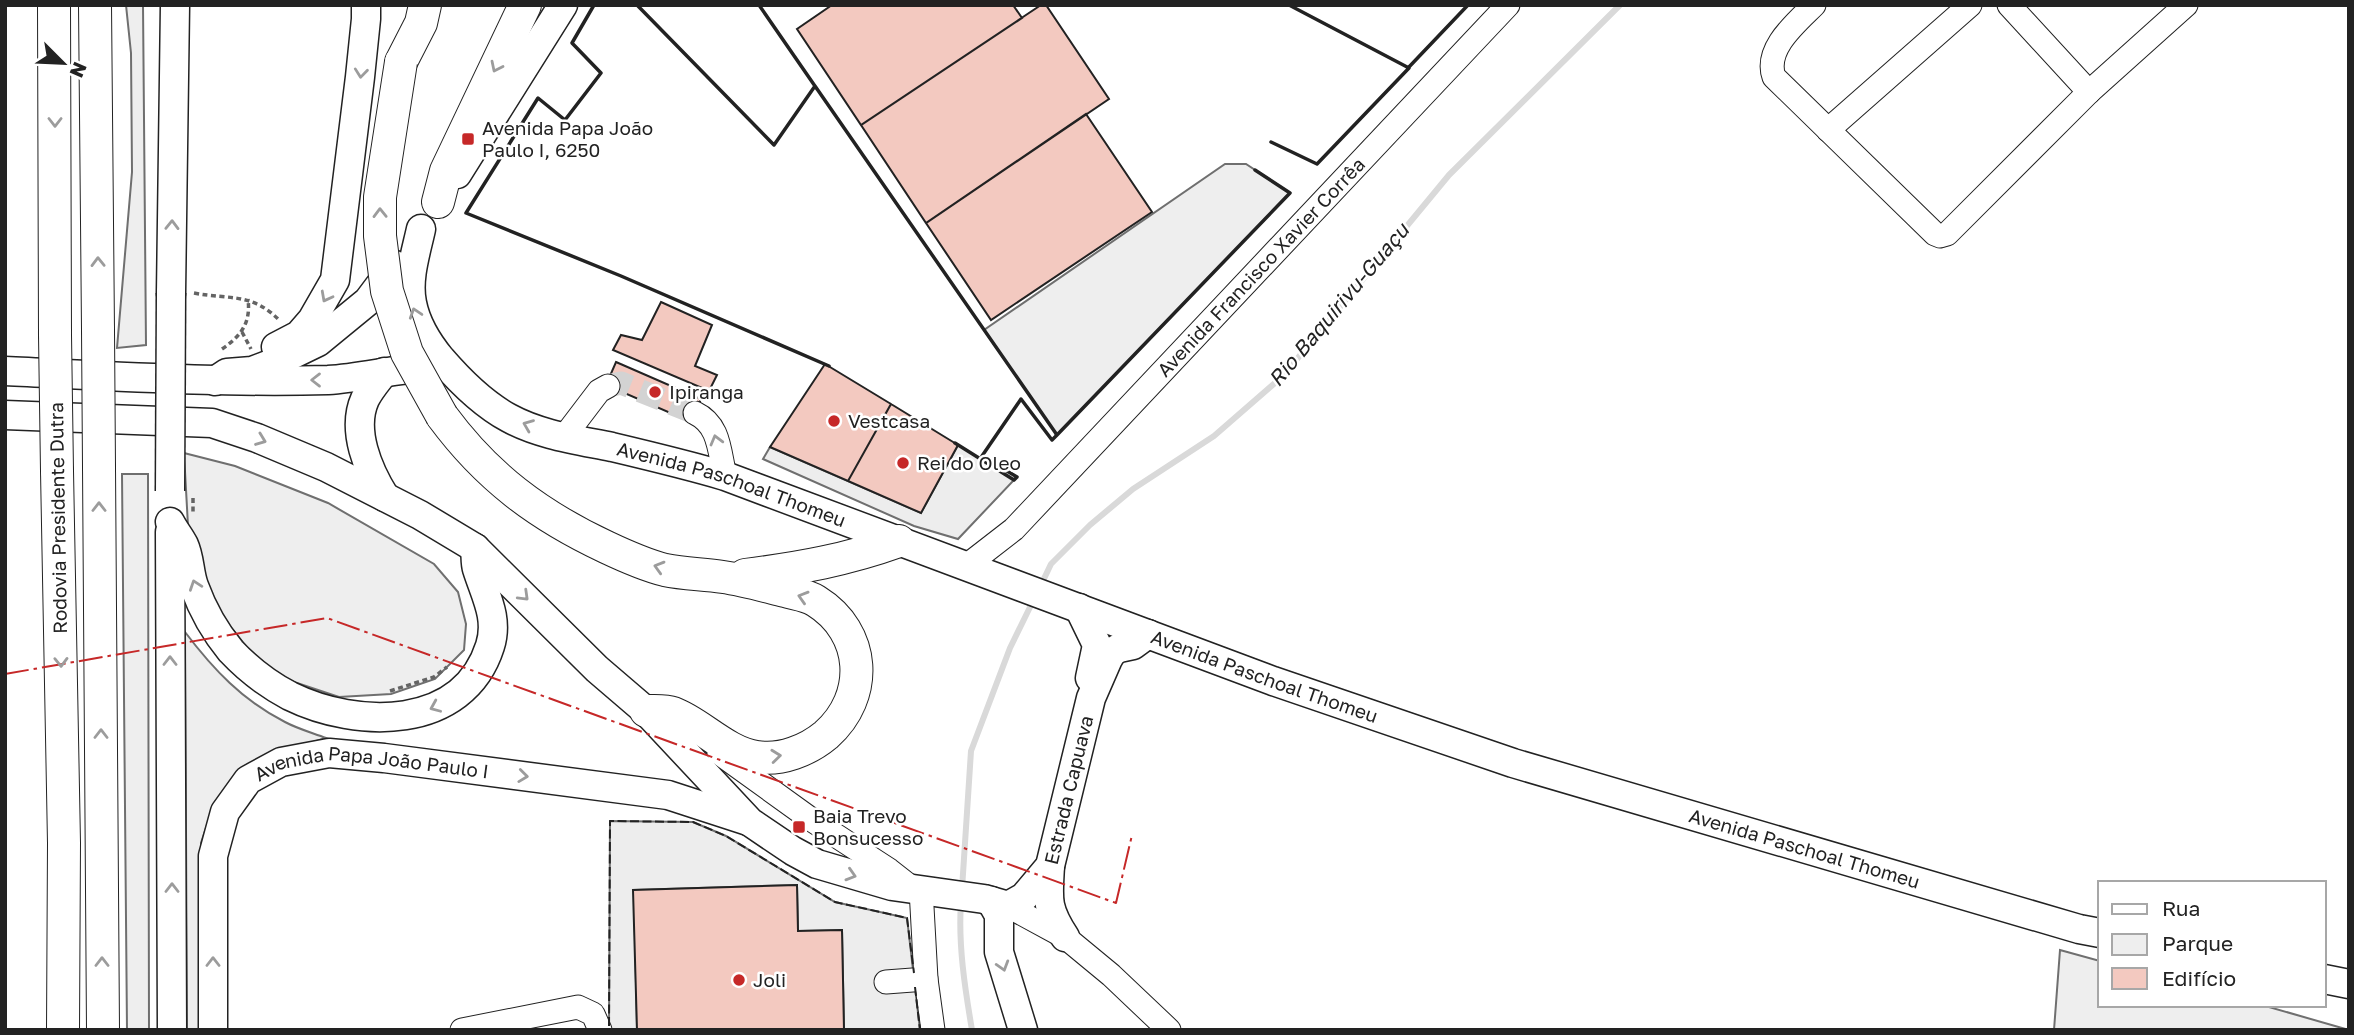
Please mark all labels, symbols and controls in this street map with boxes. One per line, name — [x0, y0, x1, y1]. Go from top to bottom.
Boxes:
north arrow — [28, 28, 98, 98]
text: N — [66, 59, 92, 81]
one-way arrow — [490, 60, 504, 72]
one-way arrow — [353, 67, 368, 79]
place label: Avenida Papa João Paulo I, 6250 — [482, 116, 653, 161]
one-way arrow — [47, 118, 63, 128]
marker: Avenida Papa João Paulo I, 6250 — [460, 131, 476, 147]
street label: Avenida Francisco Xavier Corrêa — [1152, 152, 1369, 381]
one-way arrow — [372, 208, 388, 218]
water label: Rio Baquirivu-Guaçu — [1262, 217, 1415, 391]
one-way arrow — [164, 219, 180, 230]
one-way arrow — [90, 256, 105, 267]
one-way arrow — [321, 290, 334, 302]
one-way arrow — [409, 307, 423, 320]
one-way arrow — [310, 372, 321, 388]
place label: Ipiranga — [669, 380, 744, 403]
marker: Ipiranga — [647, 384, 663, 400]
street label: Rodovia Presidente Dutra — [44, 402, 71, 634]
place label: Vestcasa — [848, 409, 930, 432]
marker: Vestcasa — [826, 413, 842, 429]
one-way arrow — [523, 420, 535, 434]
one-way arrow — [255, 431, 267, 445]
one-way arrow — [710, 434, 724, 446]
street label: Avenida Paschoal Thomeu — [615, 437, 849, 531]
place label: Rei do Oleo — [917, 451, 1021, 474]
marker: Rei do Oleo — [895, 455, 911, 471]
one-way arrow — [91, 501, 107, 511]
one-way arrow — [654, 561, 666, 576]
one-way arrow — [189, 580, 203, 592]
one-way arrow — [516, 587, 529, 600]
one-way arrow — [798, 590, 810, 605]
street label: Avenida Paschoal Thomeu — [1148, 625, 1381, 727]
one-way arrow — [163, 655, 178, 666]
one-way arrow — [53, 657, 68, 668]
one-way arrow — [430, 699, 442, 713]
street label: Estrada Capuava — [1039, 713, 1097, 867]
one-way arrow — [93, 728, 109, 739]
street label: Avenida Papa João Paulo I — [250, 741, 490, 785]
one-way arrow — [770, 748, 782, 763]
one-way arrow — [517, 768, 529, 783]
street label: Avenida Paschoal Thomeu — [1687, 803, 1923, 893]
place label: Baia Trevo Bonsucesso — [813, 804, 923, 849]
marker: Baia Trevo Bonsucesso — [791, 819, 807, 835]
one-way arrow — [844, 866, 856, 881]
legend — [2098, 881, 2326, 1007]
one-way arrow — [164, 882, 180, 893]
text: Rua — [2162, 895, 2200, 921]
text: Parque — [2162, 930, 2233, 956]
one-way arrow — [94, 956, 110, 966]
one-way arrow — [205, 956, 221, 966]
one-way arrow — [995, 959, 1009, 971]
text: Edifício — [2162, 965, 2236, 991]
place label: Joli — [753, 968, 786, 991]
marker: Joli — [731, 972, 747, 988]

